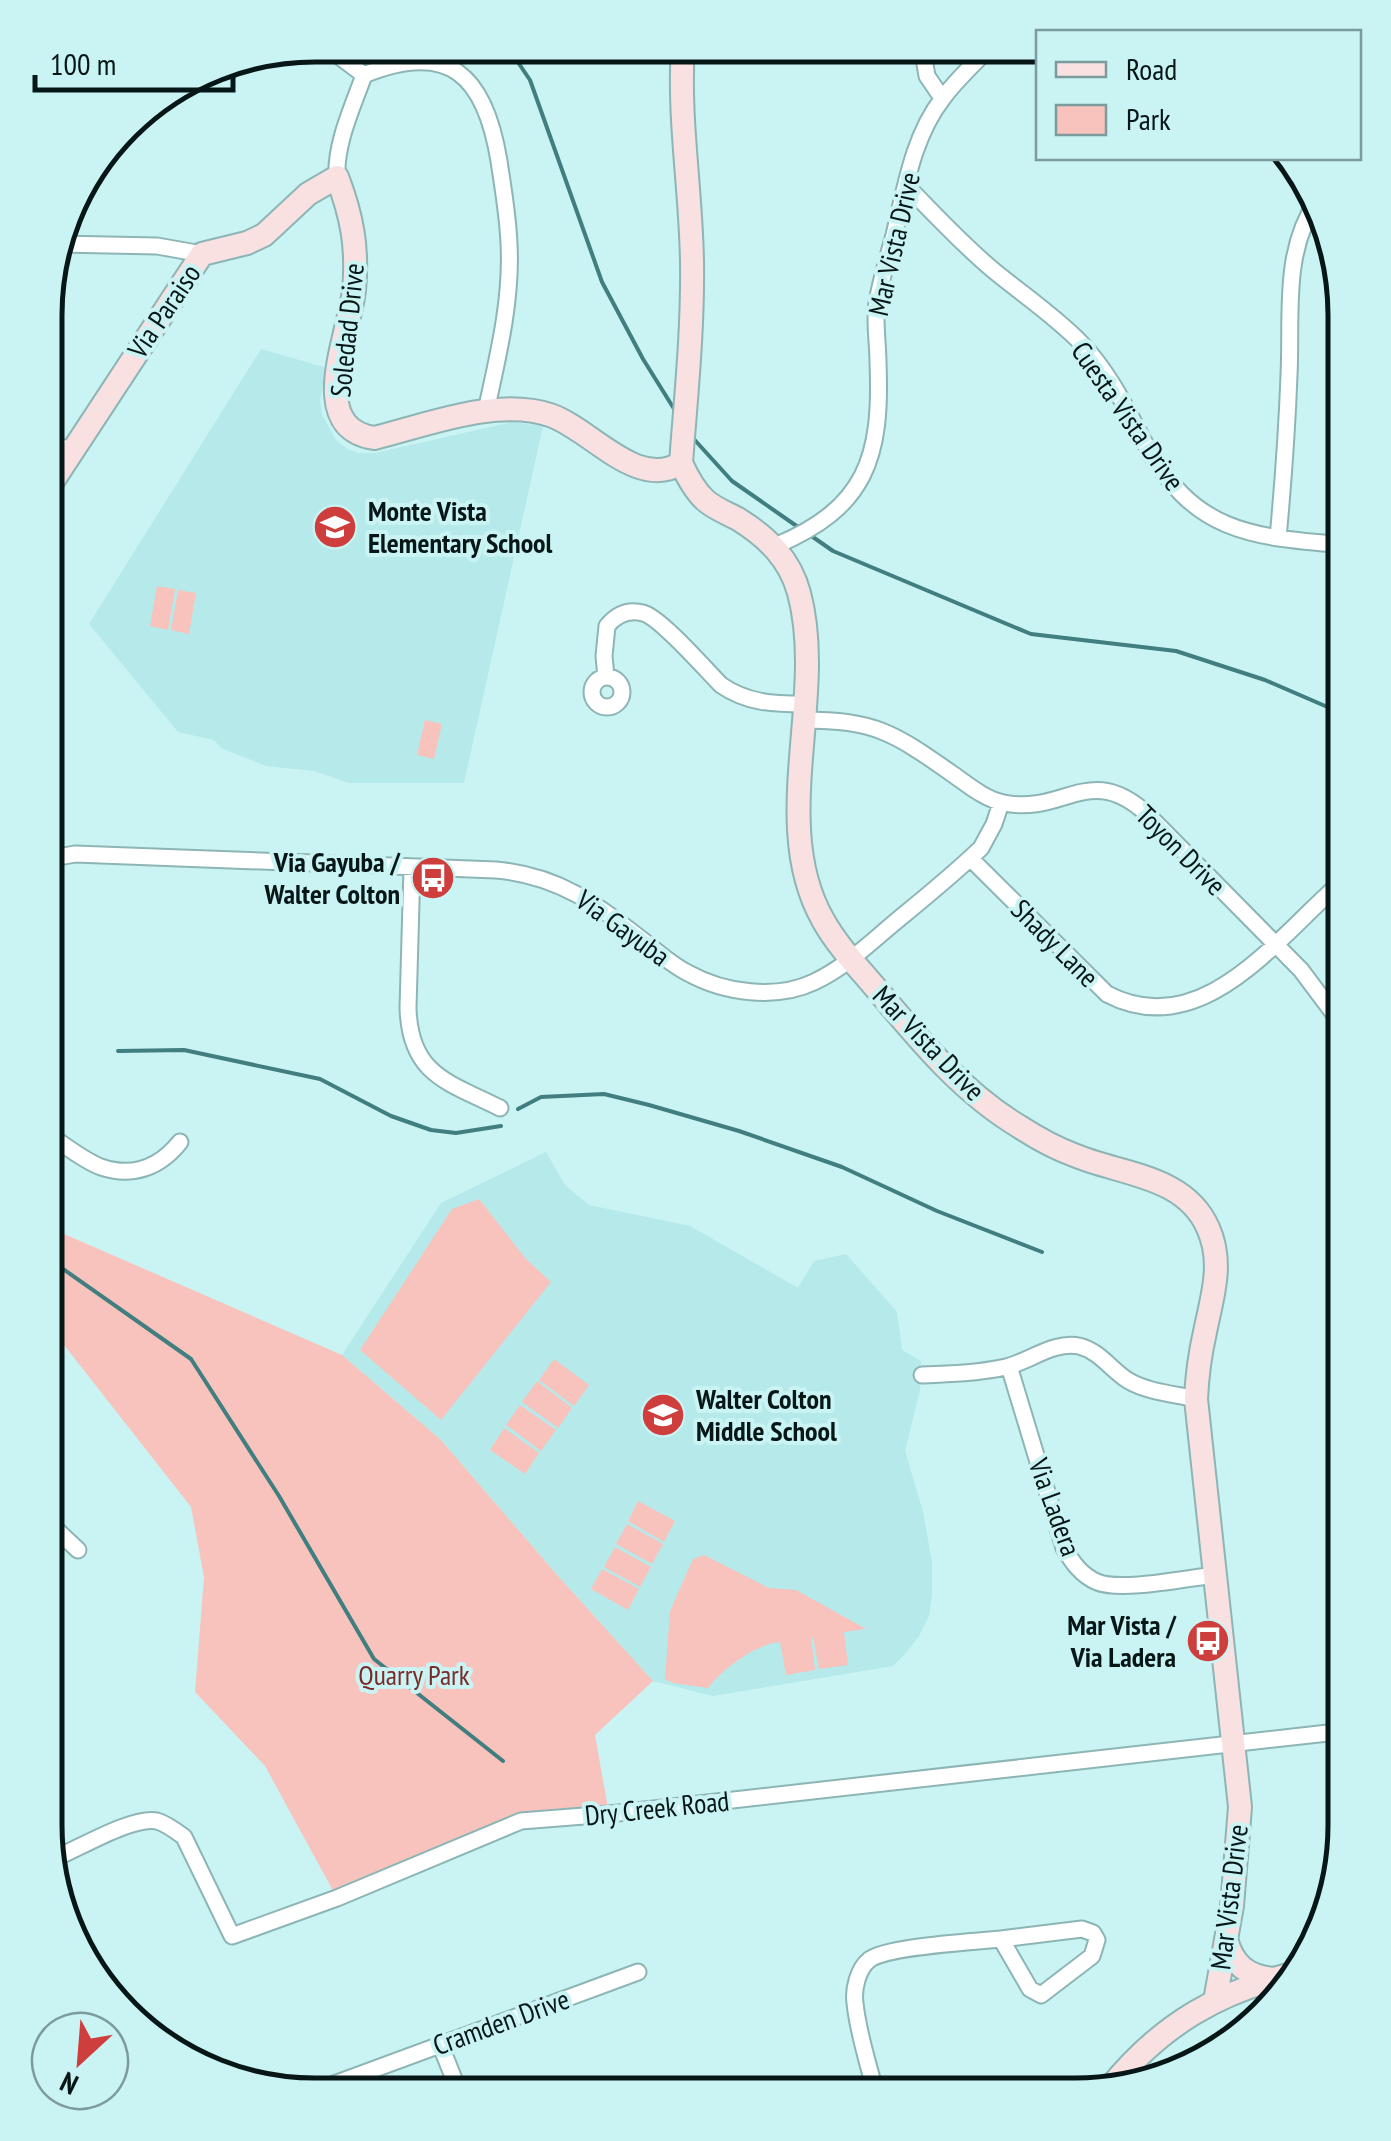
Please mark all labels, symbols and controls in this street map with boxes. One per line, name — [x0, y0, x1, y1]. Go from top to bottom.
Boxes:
scale bar — [35, 30, 232, 92]
legend — [1036, 30, 1361, 160]
text: 100 m — [50, 44, 116, 83]
text: Road — [1126, 49, 1177, 88]
text: Park — [1126, 99, 1171, 138]
street label: Mar Vista Drive — [859, 168, 928, 319]
street label: Via Paraiso — [118, 257, 208, 366]
street label: Soledad Drive — [321, 261, 372, 399]
street label: Cuesta Vista Drive — [1063, 334, 1193, 498]
place label: Monte Vista Elementary School — [368, 492, 553, 561]
school or university icon: Monte Vista Elementary School — [312, 504, 358, 550]
street label: Toyon Drive — [1128, 797, 1234, 903]
place label: Via Gayuba / Walter Colton — [264, 843, 401, 912]
bus stop icon: Via Gayuba / Walter Colton — [410, 855, 456, 901]
street label: Via Gayuba — [568, 881, 678, 974]
street label: Shady Lane — [1004, 891, 1107, 994]
street label: Mar Vista Drive — [865, 977, 993, 1108]
place label: Walter Colton Middle School — [695, 1380, 837, 1449]
school or university icon: Walter Colton Middle School — [640, 1392, 686, 1438]
street label: Via Ladera — [1020, 1452, 1090, 1561]
place label: Mar Vista / Via Ladera — [1067, 1606, 1177, 1675]
bus stop icon: Mar Vista / Via Ladera — [1185, 1618, 1231, 1664]
park label: Quarry Park — [358, 1656, 470, 1693]
street label: Dry Creek Road — [583, 1782, 731, 1833]
street label: Mar Vista Drive — [1201, 1822, 1256, 1972]
street label: Cramden Drive — [428, 1980, 574, 2063]
north arrow — [30, 2011, 130, 2111]
text: N — [54, 2064, 84, 2104]

